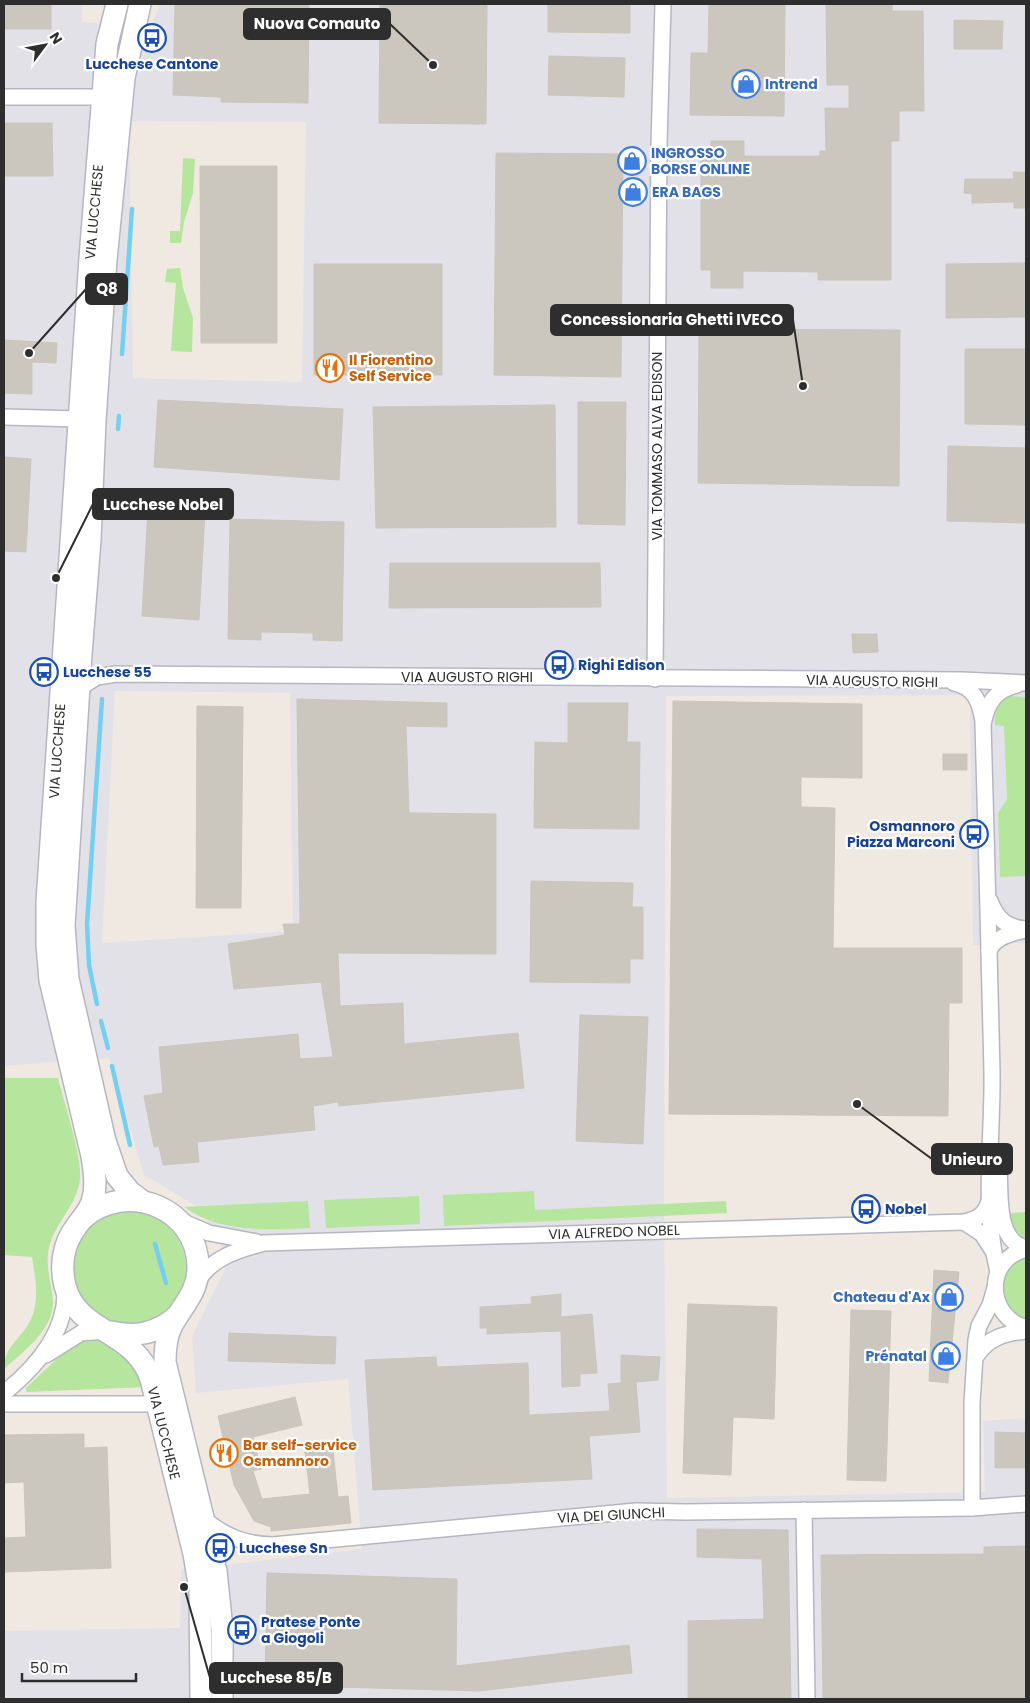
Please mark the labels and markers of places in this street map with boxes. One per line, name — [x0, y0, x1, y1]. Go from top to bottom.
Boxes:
callout: Nuova Comauto — [244, 9, 390, 39]
bus stop icon: Lucchese Cantone — [137, 23, 167, 53]
place label: Lucchese Cantone — [86, 54, 219, 74]
shop icon: Intrend — [731, 69, 761, 99]
place label: Intrend — [765, 74, 818, 94]
place label: INGROSSO BORSE ONLINE — [651, 143, 750, 179]
shop icon: INGROSSO BORSE ONLINE — [617, 146, 647, 176]
shop icon: ERA BAGS — [618, 177, 648, 207]
place label: ERA BAGS — [652, 182, 721, 202]
callout: Q8 — [86, 274, 127, 304]
callout: Concessionaria Ghetti IVECO — [551, 305, 793, 335]
place label: Il Fiorentino Self Service — [349, 350, 433, 386]
restaurant icon: Il Fiorentino Self Service — [315, 353, 345, 383]
callout: Lucchese Nobel — [93, 489, 233, 519]
bus stop icon: Righi Edison — [544, 650, 574, 680]
place label: Righi Edison — [578, 655, 665, 675]
bus stop icon: Lucchese 55 — [29, 657, 59, 687]
place label: Lucchese 55 — [63, 662, 152, 682]
place label: Osmannoro Piazza Marconi — [847, 816, 955, 852]
bus stop icon: Osmannoro Piazza Marconi — [959, 819, 989, 849]
callout: Unieuro — [932, 1144, 1012, 1174]
bus stop icon: Nobel — [851, 1194, 881, 1224]
place label: Nobel — [885, 1199, 927, 1219]
shop icon: Chateau d'Ax — [934, 1282, 964, 1312]
place label: Chateau d'Ax — [833, 1287, 931, 1307]
shop icon: Prénatal — [931, 1341, 961, 1371]
place label: Prénatal — [865, 1346, 927, 1366]
place label: Bar self-service Osmannoro — [243, 1435, 357, 1471]
restaurant icon: Bar self-service Osmannoro — [209, 1438, 239, 1468]
bus stop icon: Lucchese Sn — [205, 1533, 235, 1563]
place label: Lucchese Sn — [239, 1538, 328, 1558]
place label: Pratese Ponte a Giogoli — [261, 1612, 361, 1648]
bus stop icon: Pratese Ponte a Giogoli — [227, 1615, 257, 1645]
callout: Lucchese 85/B — [210, 1663, 342, 1693]

